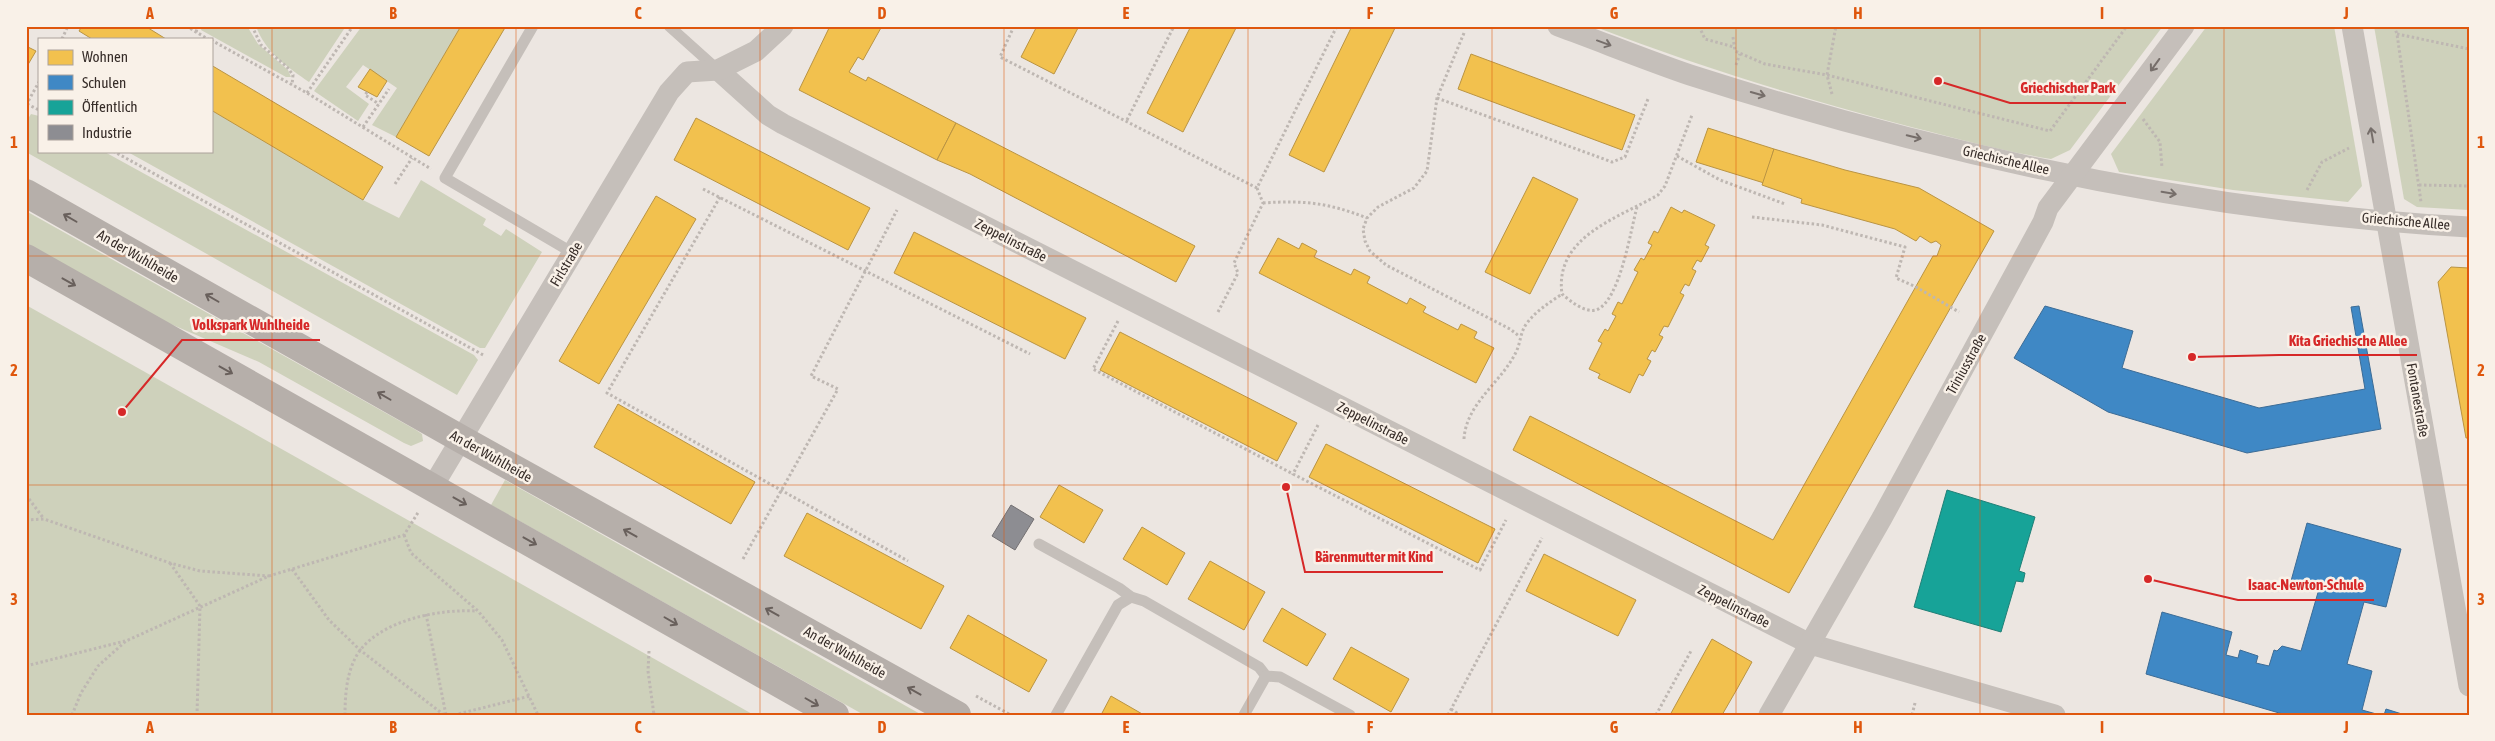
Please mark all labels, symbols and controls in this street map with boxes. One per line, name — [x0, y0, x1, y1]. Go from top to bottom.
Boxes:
text: A — [145, 4, 154, 22]
text: B — [389, 4, 397, 22]
text: C — [634, 4, 642, 22]
text: D — [878, 4, 887, 22]
text: E — [1123, 4, 1130, 22]
text: F — [1367, 4, 1374, 22]
text: G — [1610, 4, 1619, 22]
text: H — [1853, 4, 1863, 22]
text: I — [2100, 4, 2104, 22]
text: J — [2342, 4, 2349, 22]
legend — [38, 38, 212, 152]
one-way arrow — [1595, 39, 1611, 48]
text: Wohnen — [82, 48, 128, 65]
one-way arrow — [2150, 58, 2160, 72]
callout: Griechischer Park — [2010, 73, 2126, 103]
text: Schulen — [82, 74, 126, 91]
text: Griechischer Park — [2020, 79, 2116, 96]
one-way arrow — [1749, 90, 1765, 100]
text: Öffentlich — [82, 98, 138, 115]
text: Industrie — [82, 124, 132, 141]
one-way arrow — [2366, 127, 2376, 143]
text: 1 — [10, 133, 18, 151]
one-way arrow — [1906, 133, 1922, 143]
text: 1 — [2477, 133, 2485, 151]
street label: Griechische Allee — [1961, 142, 2051, 178]
one-way arrow — [2161, 188, 2177, 198]
street label: Griechische Allee — [2361, 209, 2451, 233]
one-way arrow — [63, 213, 78, 223]
street label: Zeppelinstraße — [972, 215, 1050, 265]
street label: An der Wuhlheide — [95, 226, 181, 286]
street label: Firlstraße — [547, 239, 585, 289]
one-way arrow — [61, 277, 76, 287]
one-way arrow — [205, 293, 219, 303]
callout: Volkspark Wuhlheide — [182, 310, 320, 340]
text: Volkspark Wuhlheide — [191, 316, 310, 333]
callout: Kita Griechische Allee — [2279, 325, 2417, 355]
street label: Triniusstraße — [1943, 331, 1989, 397]
text: Kita Griechische Allee — [2289, 332, 2408, 349]
text: 2 — [10, 361, 18, 379]
text: 2 — [2477, 361, 2485, 379]
street label: Fontanestraße — [2404, 362, 2432, 438]
one-way arrow — [218, 366, 233, 375]
one-way arrow — [377, 390, 391, 400]
street label: Zeppelinstraße — [1334, 398, 1412, 448]
street label: An der Wuhlheide — [447, 427, 535, 485]
one-way arrow — [453, 497, 467, 507]
one-way arrow — [624, 528, 638, 538]
one-way arrow — [522, 536, 536, 546]
callout: Bärenmutter mit Kind — [1305, 542, 1443, 572]
text: Bärenmutter mit Kind — [1315, 548, 1433, 565]
callout: Isaac-Newton-Schule — [2238, 570, 2374, 600]
text: Isaac-Newton-Schule — [2248, 576, 2364, 593]
street label: Zeppelinstraße — [1695, 581, 1773, 631]
text: 3 — [10, 590, 18, 608]
text: 3 — [2477, 590, 2485, 608]
one-way arrow — [766, 607, 780, 617]
one-way arrow — [663, 616, 678, 626]
street label: An der Wuhlheide — [801, 623, 889, 681]
one-way arrow — [907, 686, 922, 696]
one-way arrow — [804, 697, 819, 707]
text: A — [145, 718, 154, 736]
text: B — [389, 718, 397, 736]
text: C — [634, 718, 642, 736]
text: D — [878, 718, 887, 736]
text: E — [1123, 718, 1130, 736]
text: F — [1367, 718, 1374, 736]
text: G — [1610, 718, 1619, 736]
text: H — [1853, 718, 1863, 736]
text: I — [2100, 718, 2104, 736]
text: J — [2342, 718, 2349, 736]

